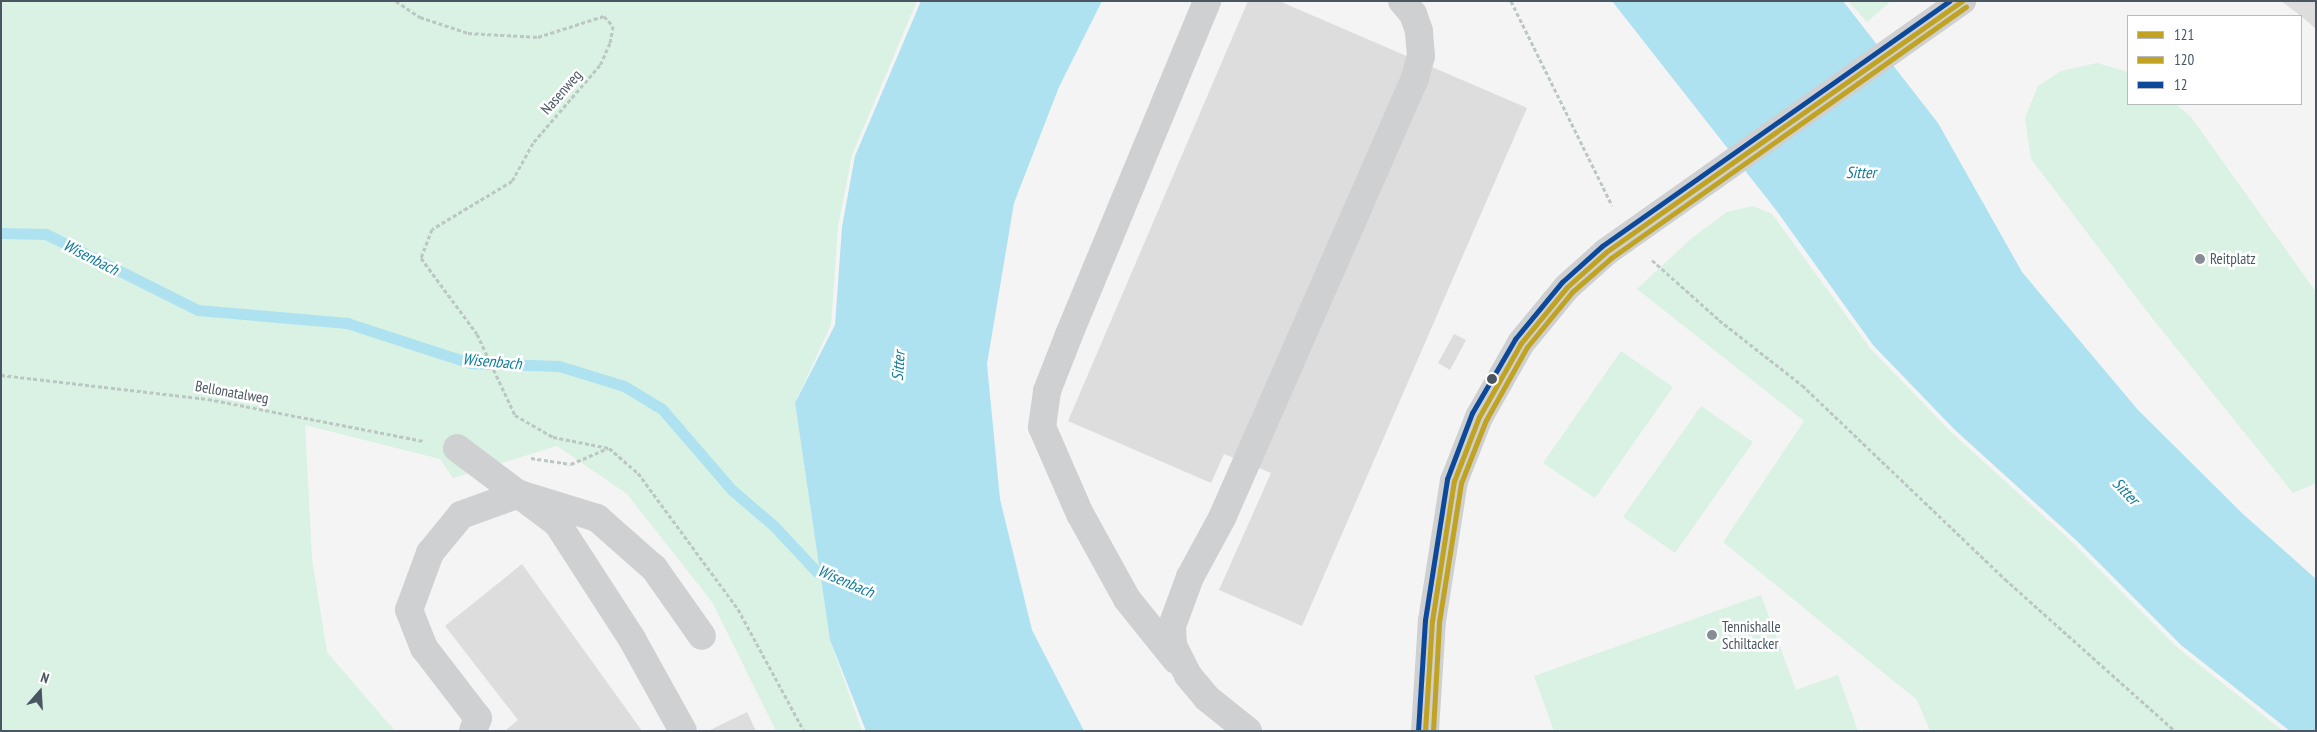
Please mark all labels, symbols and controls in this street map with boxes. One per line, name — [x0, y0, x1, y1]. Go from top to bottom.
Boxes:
legend — [2127, 15, 2302, 105]
text: 121 — [2174, 25, 2194, 44]
text: 120 — [2174, 50, 2194, 69]
street label: Nasenweg — [537, 66, 585, 118]
text: 12 — [2174, 75, 2188, 94]
water label: Sitter — [1846, 162, 1876, 182]
water label: Wisenbach — [60, 235, 122, 279]
place label: Reitplatz — [2210, 250, 2256, 268]
marker: Reitplatz — [2194, 253, 2206, 265]
water label: Wisenbach — [462, 349, 522, 373]
water label: Sitter — [887, 350, 909, 382]
unlabelled marker — [1487, 374, 1497, 384]
street label: Bellonatalweg — [194, 377, 270, 407]
water label: Sitter — [2109, 474, 2143, 508]
water label: Wisenbach — [815, 561, 877, 601]
place label: Tennishalle Schiltacker — [1722, 617, 1781, 652]
marker: Tennishalle Schiltacker — [1706, 629, 1718, 641]
north arrow — [15, 667, 65, 717]
text: N — [38, 668, 51, 688]

